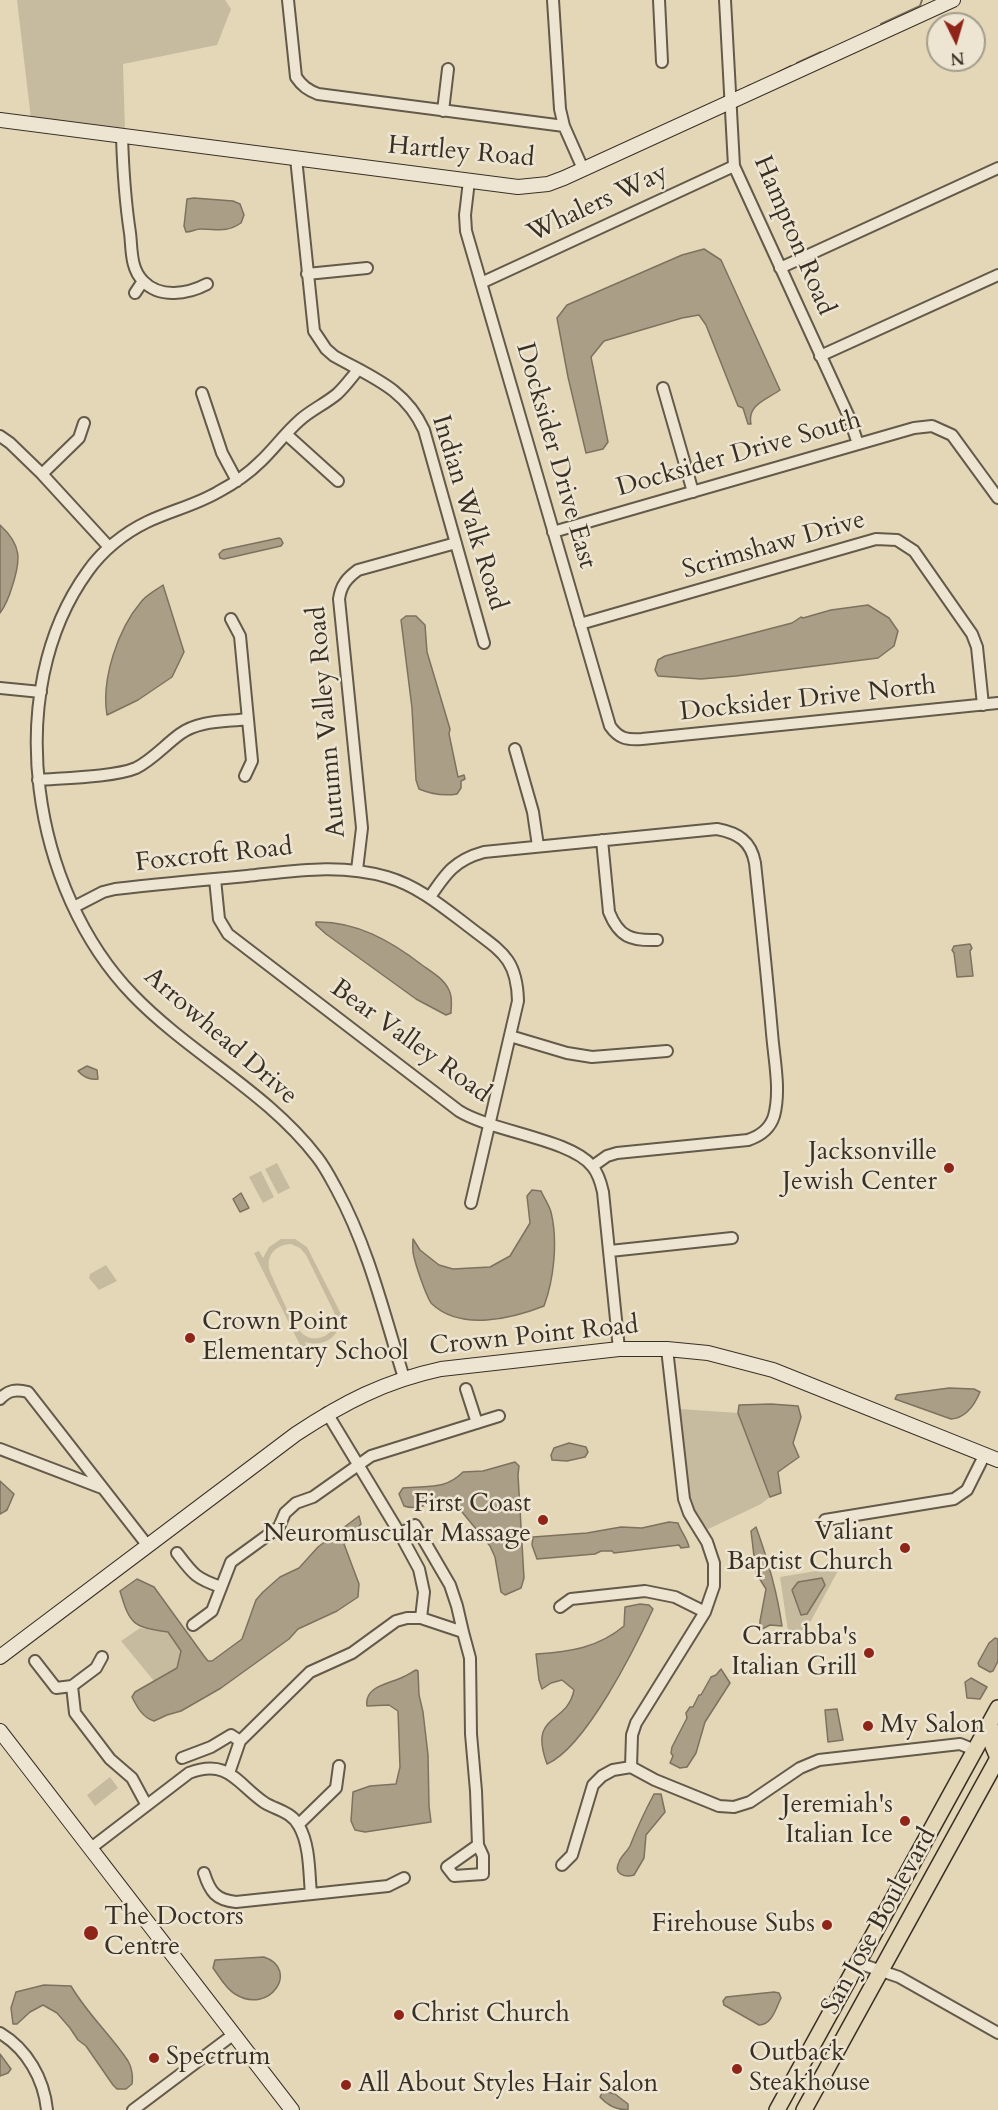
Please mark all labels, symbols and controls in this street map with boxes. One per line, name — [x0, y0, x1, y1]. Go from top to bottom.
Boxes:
north arrow — [926, 12, 986, 72]
text: N — [950, 46, 965, 70]
street label: Hartley Road — [386, 131, 536, 175]
street label: Hampton Road — [745, 152, 841, 320]
street label: Whalers Way — [523, 158, 673, 250]
street label: Docksider Drive East — [508, 340, 602, 572]
street label: Docksider Drive South — [613, 405, 865, 505]
street label: Indian Walk Road — [423, 412, 513, 614]
street label: Scrimshaw Drive — [679, 505, 869, 587]
street label: Autumn Valley Road — [302, 605, 354, 839]
street label: Docksider Drive North — [679, 671, 937, 729]
street label: Foxcroft Road — [134, 832, 294, 880]
street label: Arrowhead Drive — [137, 962, 303, 1112]
street label: Bear Valley Road — [324, 973, 496, 1111]
place label: Jacksonville Jewish Center — [782, 1137, 937, 1198]
marker: Jacksonville Jewish Center — [942, 1161, 956, 1175]
place label: Crown Point Elementary School — [202, 1307, 409, 1368]
street label: Crown Point Road — [428, 1311, 640, 1363]
marker: Crown Point Elementary School — [183, 1331, 197, 1345]
place label: First Coast Neuromuscular Massage — [263, 1489, 531, 1550]
marker: First Coast Neuromuscular Massage — [536, 1513, 550, 1527]
place label: Valiant Baptist Church — [727, 1517, 893, 1578]
marker: Valiant Baptist Church — [898, 1541, 912, 1555]
place label: Carrabba's Italian Grill — [731, 1622, 857, 1684]
marker: Carrabba's Italian Grill — [862, 1646, 876, 1660]
place label: My Salon — [880, 1710, 985, 1742]
marker: My Salon — [861, 1719, 875, 1733]
place label: Jeremiah's Italian Ice — [782, 1790, 893, 1852]
marker: Jeremiah's Italian Ice — [898, 1814, 912, 1828]
street label: San Jose Boulevard — [816, 1823, 944, 2021]
place label: The Doctors Centre — [104, 1902, 244, 1964]
place label: Firehouse Subs — [652, 1909, 815, 1941]
marker: Firehouse Subs — [820, 1918, 834, 1932]
marker: The Doctors Centre — [82, 1924, 100, 1942]
place label: Christ Church — [411, 1999, 570, 2031]
marker: Christ Church — [392, 2008, 406, 2022]
place label: Outback Steakhouse — [749, 2038, 870, 2100]
place label: Spectrum — [166, 2042, 270, 2074]
marker: Spectrum — [147, 2051, 161, 2065]
marker: Outback Steakhouse — [730, 2062, 744, 2076]
place label: All About Styles Hair Salon — [358, 2069, 658, 2101]
marker: All About Styles Hair Salon — [339, 2078, 353, 2092]

